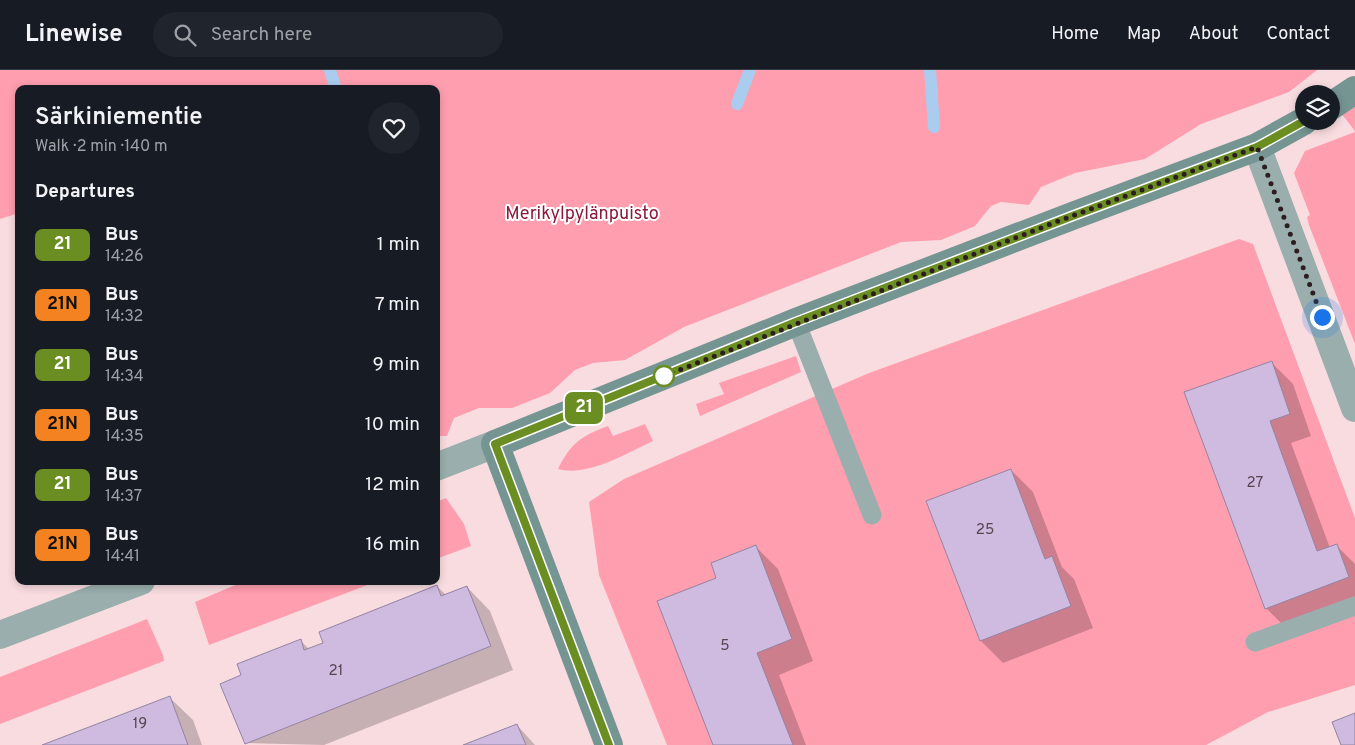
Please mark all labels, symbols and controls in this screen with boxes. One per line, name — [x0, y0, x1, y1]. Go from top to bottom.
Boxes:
search box — [153, 12, 503, 57]
text: Linewise — [25, 20, 123, 50]
icon: search — [171, 21, 199, 49]
text: Search here — [211, 23, 312, 47]
text: Home — [1051, 23, 1099, 46]
text: Map — [1127, 23, 1161, 46]
text: About — [1189, 23, 1238, 46]
text: Contact — [1266, 23, 1330, 46]
map controls — [1295, 85, 1340, 130]
button: layers — [1295, 85, 1340, 130]
button: heart — [368, 102, 420, 154]
text: Särkiniementie — [35, 103, 203, 133]
text: Walk · 2 min · 140 m — [35, 137, 168, 157]
text: Departures — [35, 180, 135, 204]
park label: Merikylpylänpuisto — [505, 203, 659, 226]
text: Bus — [105, 223, 139, 247]
text: 21 — [53, 233, 72, 256]
text: 1 min — [377, 233, 420, 257]
text: 14:26 — [105, 247, 144, 267]
text: Bus — [105, 283, 139, 307]
text: 21N — [47, 293, 78, 316]
text: 7 min — [375, 293, 420, 317]
your location — [1310, 305, 1335, 330]
text: 14:32 — [105, 307, 143, 327]
text: Bus — [105, 343, 139, 367]
text: 21 — [53, 353, 72, 376]
text: 9 min — [373, 353, 420, 377]
unlabelled marker — [653, 365, 675, 387]
text: 14:34 — [105, 367, 144, 387]
line badge: 21 — [562, 392, 606, 424]
text: 21 — [575, 396, 593, 419]
text: Bus — [105, 403, 139, 427]
text: 21N — [47, 413, 78, 436]
text: 10 min — [365, 413, 420, 437]
text: 14:35 — [105, 427, 144, 447]
text: Bus — [105, 463, 139, 487]
text: 21 — [53, 473, 72, 496]
text: 12 min — [365, 473, 420, 497]
house number: 27 — [1247, 474, 1264, 493]
text: 14:37 — [105, 487, 142, 507]
house number: 25 — [976, 521, 994, 540]
text: Bus — [105, 523, 139, 547]
text: 21N — [47, 533, 78, 556]
text: 16 min — [365, 533, 420, 557]
text: 14:41 — [105, 547, 140, 567]
house number: 5 — [720, 637, 730, 656]
house number: 21 — [329, 662, 343, 681]
house number: 19 — [133, 715, 147, 734]

